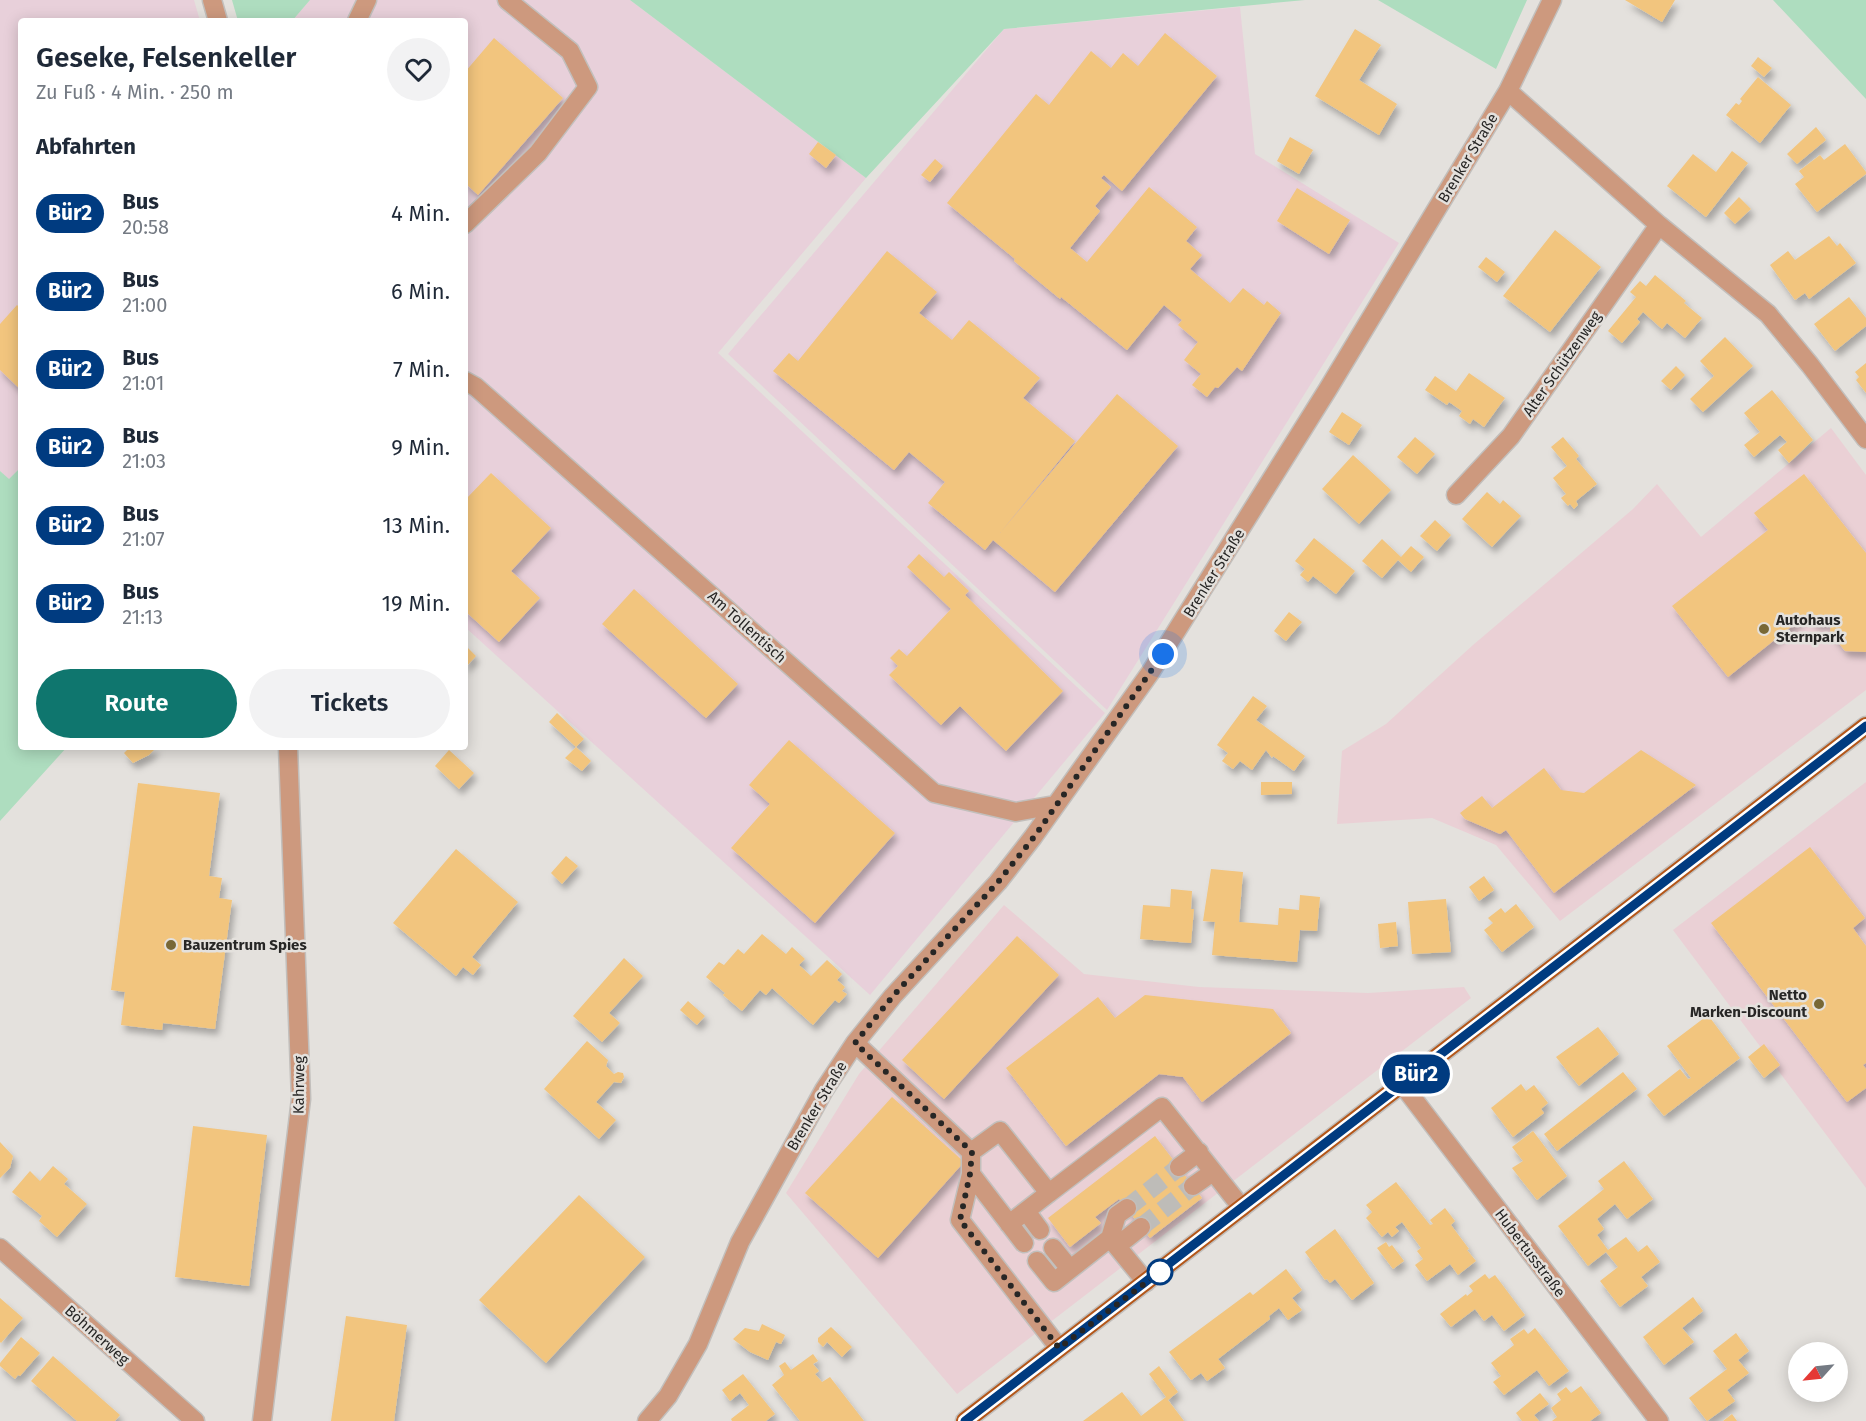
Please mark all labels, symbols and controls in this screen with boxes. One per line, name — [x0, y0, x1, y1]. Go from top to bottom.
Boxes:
button: heart — [387, 38, 450, 101]
text: Geseke, Felsenkeller — [36, 41, 296, 74]
text: Zu Fuß · 4 Min. · 250 m — [36, 80, 234, 104]
street label: Brenker Straße — [1434, 110, 1502, 206]
text: Abfahrten — [36, 133, 136, 160]
text: Bus — [122, 188, 159, 215]
text: Bür2 — [48, 200, 92, 226]
text: 4 Min. — [391, 200, 450, 227]
text: 20:58 — [122, 215, 169, 239]
text: Bus — [122, 266, 159, 293]
text: Bür2 — [48, 278, 92, 304]
text: 6 Min. — [391, 278, 450, 305]
text: 21:00 — [122, 293, 167, 317]
street label: Alter Schützenweg — [1519, 308, 1605, 420]
text: Bus — [122, 344, 159, 371]
text: Bür2 — [48, 356, 92, 382]
text: 7 Min. — [393, 356, 450, 383]
text: 21:01 — [122, 371, 164, 395]
text: Bus — [122, 422, 159, 449]
text: Bür2 — [48, 434, 92, 460]
text: 9 Min. — [391, 434, 450, 461]
text: 21:03 — [122, 449, 166, 473]
text: Bus — [122, 500, 159, 527]
text: Bür2 — [48, 512, 92, 538]
text: 13 Min. — [382, 512, 450, 539]
street label: Brenker Straße — [1180, 525, 1248, 621]
text: 21:07 — [122, 527, 165, 551]
text: Bus — [122, 578, 159, 605]
street label: Am Tollentisch — [704, 587, 790, 667]
text: Bür2 — [48, 590, 92, 616]
text: 19 Min. — [382, 590, 450, 617]
text: 21:13 — [122, 605, 163, 629]
place label: Autohaus Sternpark — [1775, 611, 1845, 646]
marker: Autohaus Sternpark — [1757, 622, 1771, 636]
your location — [1148, 639, 1178, 669]
button: Route — [36, 669, 237, 738]
button: Tickets — [249, 669, 450, 738]
place label: Bauzentrum Spies — [183, 936, 307, 954]
marker: Bauzentrum Spies — [164, 938, 178, 952]
place label: Netto Marken-Discount — [1690, 986, 1807, 1021]
marker: Netto Marken-Discount — [1812, 997, 1826, 1011]
line badge: Bür2 — [1374, 1054, 1458, 1094]
street label: Kahrweg — [289, 1056, 309, 1114]
street label: Brenker Straße — [783, 1058, 851, 1154]
text: Bür2 — [1394, 1061, 1438, 1087]
street label: Hubertusstraße — [1491, 1205, 1569, 1301]
unlabelled marker — [1147, 1259, 1173, 1285]
street label: Böhmerweg — [61, 1301, 133, 1369]
north arrow — [1788, 1342, 1848, 1402]
map controls — [1788, 1342, 1848, 1402]

